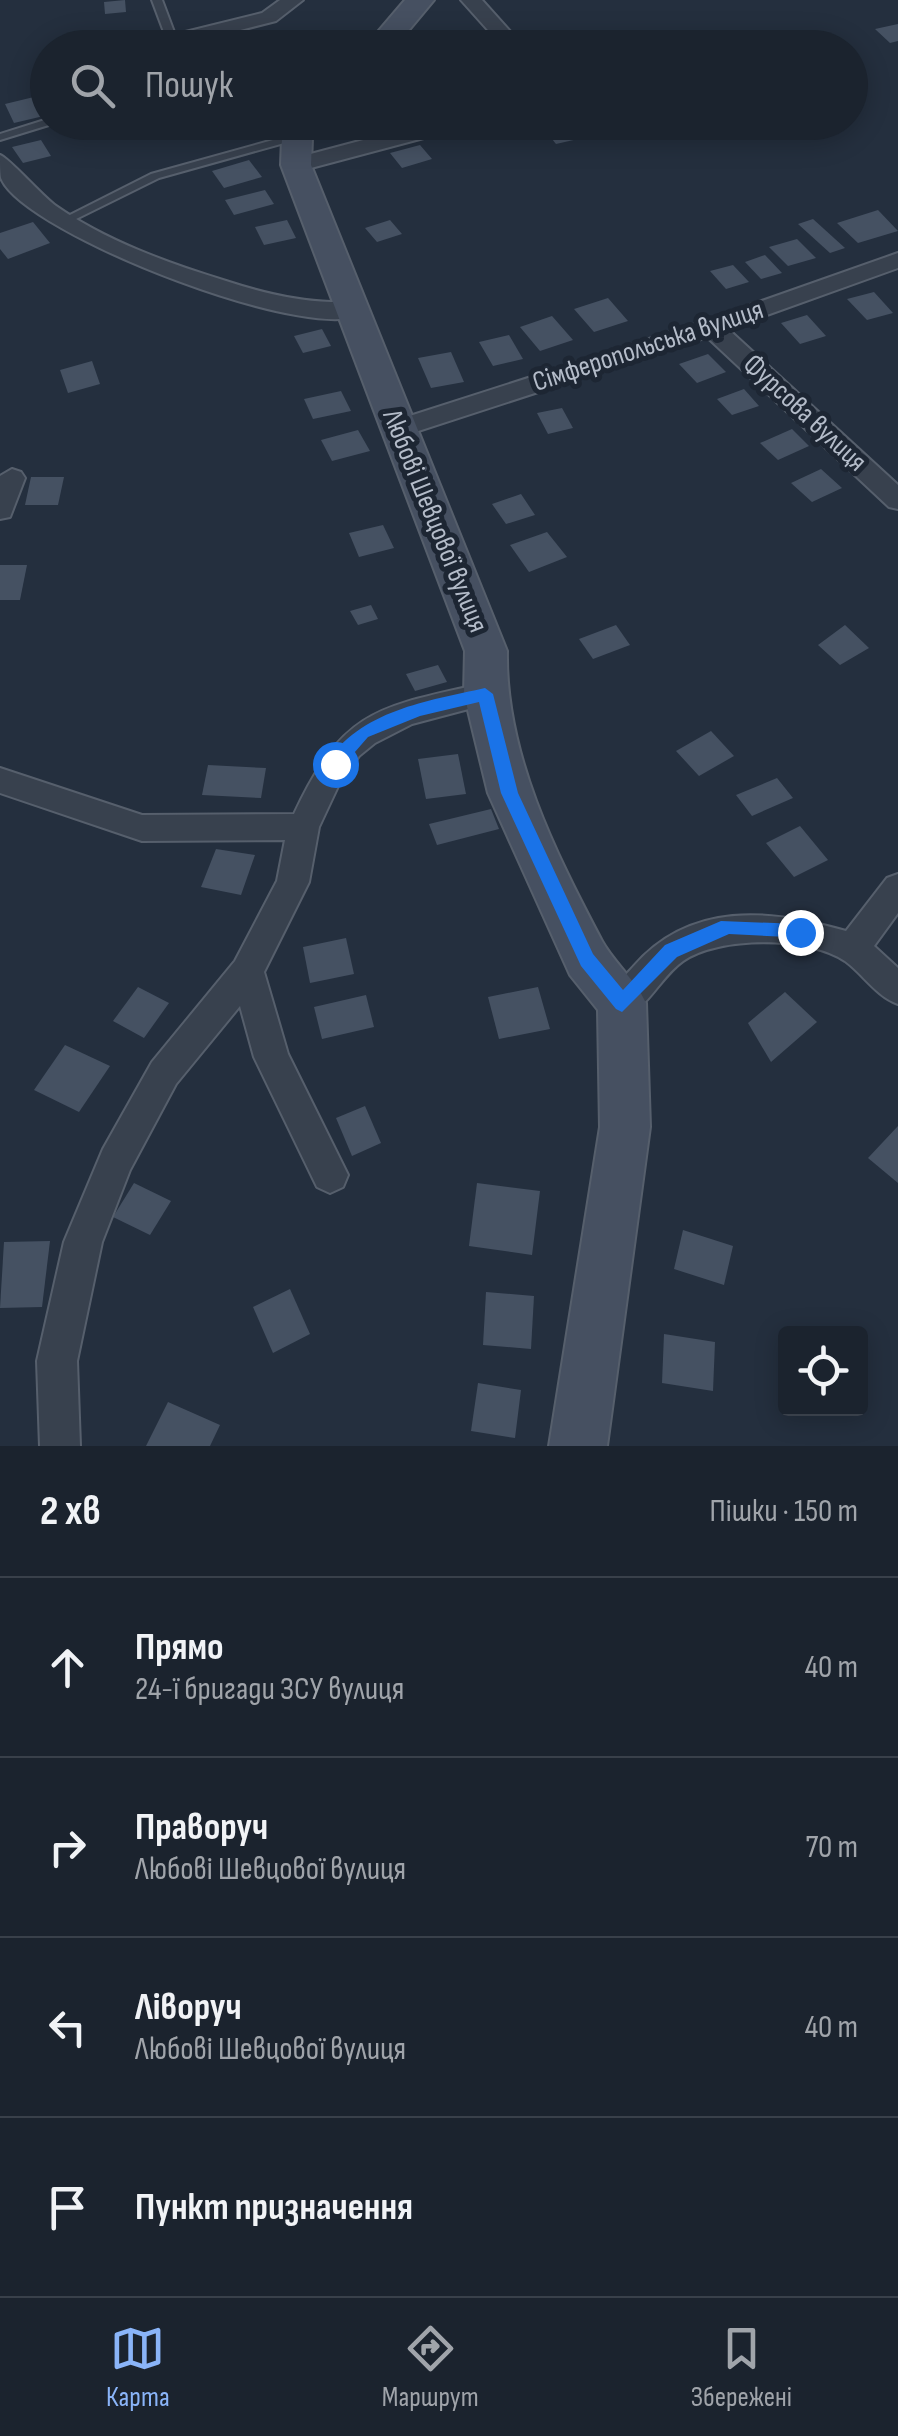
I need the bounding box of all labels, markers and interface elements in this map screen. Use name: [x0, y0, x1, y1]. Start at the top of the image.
search box: [30, 30, 868, 140]
icon: search: [65, 58, 120, 113]
text: Пошук: [145, 63, 233, 108]
street label: Сімферопольська вулиця: [529, 293, 767, 399]
street label: Фурсова вулиця: [737, 348, 873, 478]
street label: Любові Шевцової вулиця: [375, 404, 495, 637]
route start: [313, 742, 359, 788]
route end: [778, 910, 824, 956]
map controls: [778, 1326, 868, 1416]
button: locate: [778, 1326, 868, 1416]
text: 2 хв: [40, 1486, 101, 1537]
text: Пішки · 150 m: [710, 1492, 858, 1531]
text: Прямо: [135, 1625, 224, 1670]
icon: ahead: [40, 1640, 95, 1695]
text: 40 m: [805, 1648, 858, 1687]
text: 24-ї бригади ЗСУ вулиця: [135, 1670, 404, 1709]
text: Праворуч: [135, 1805, 268, 1850]
icon: right: [40, 1820, 95, 1875]
text: 70 m: [805, 1828, 858, 1867]
text: Любові Шевцової вулиця: [135, 1850, 406, 1889]
text: Ліворуч: [135, 1985, 242, 2030]
icon: left: [40, 2000, 95, 2055]
text: 40 m: [805, 2008, 858, 2047]
text: Любові Шевцової вулиця: [135, 2030, 406, 2069]
icon: arrive: [40, 2180, 95, 2235]
text: Пункт призначення: [135, 2185, 413, 2230]
tab: Карта: [106, 2321, 170, 2414]
tab: Маршрут: [382, 2321, 479, 2414]
tab: Збережені: [691, 2321, 792, 2414]

